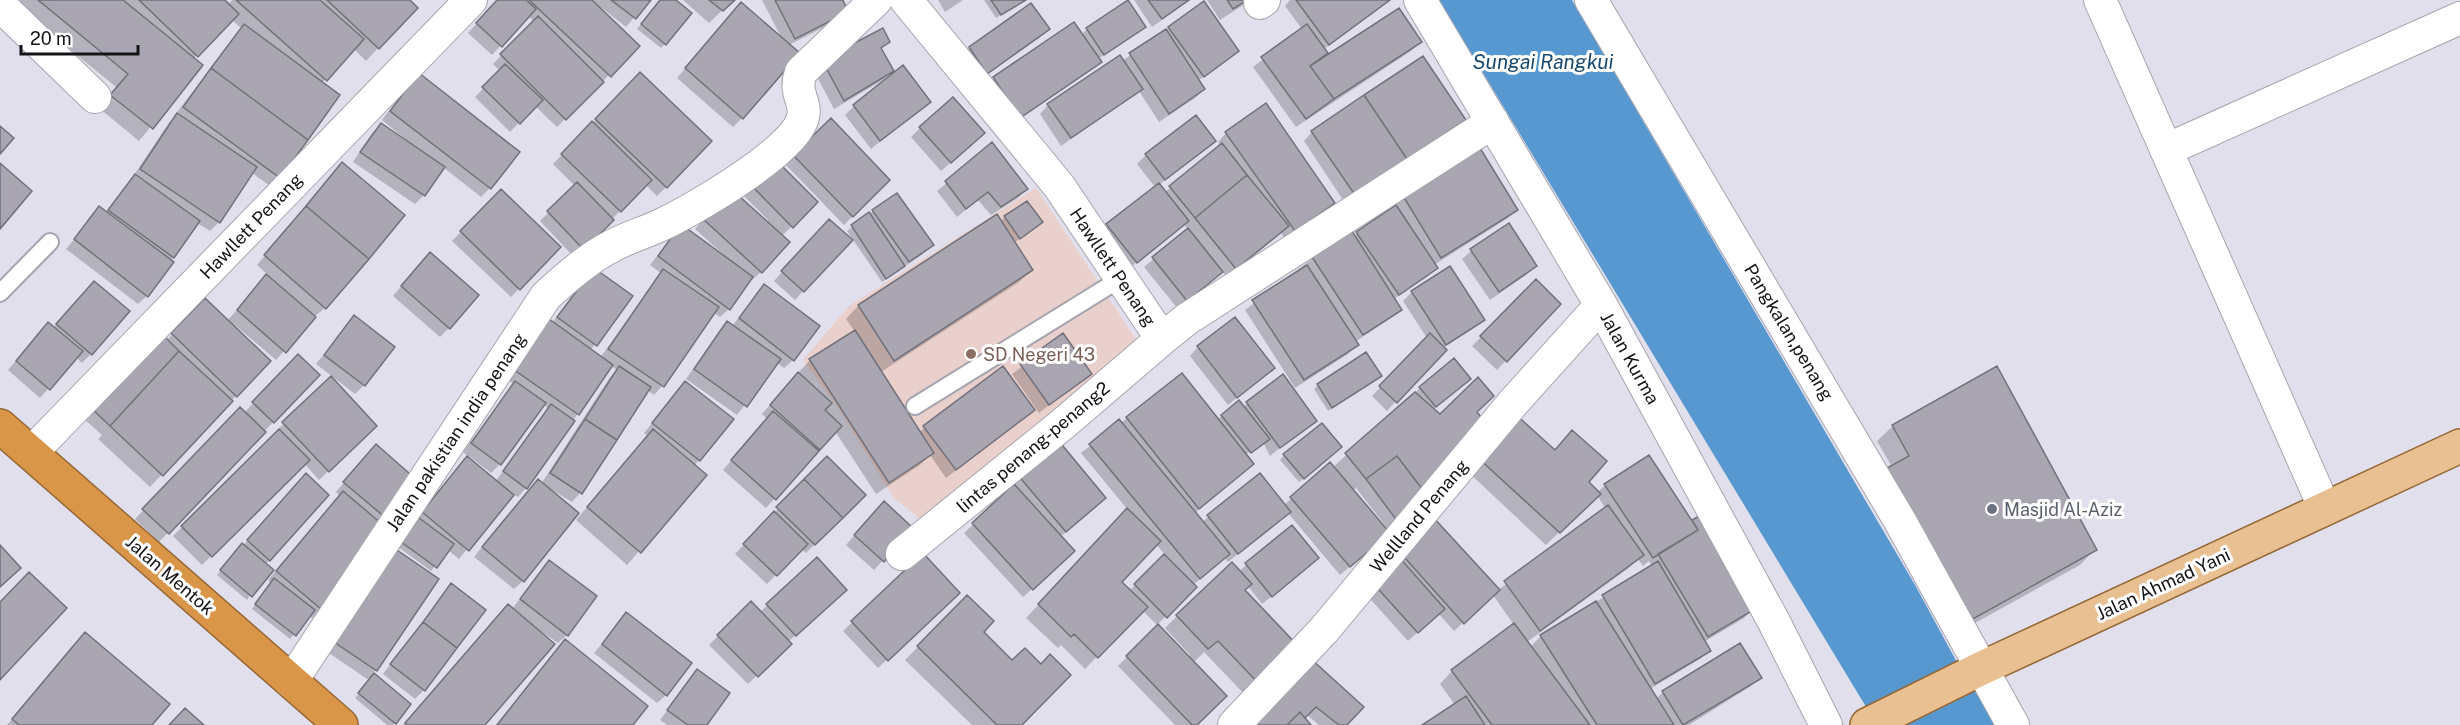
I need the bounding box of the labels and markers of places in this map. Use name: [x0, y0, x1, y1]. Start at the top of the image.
place label: SD Negeri 43: [983, 344, 1095, 365]
marker: SD Negeri 43: [964, 347, 978, 361]
place label: Masjid Al-Aziz: [2004, 499, 2122, 520]
marker: Masjid Al-Aziz: [1985, 502, 1999, 516]

